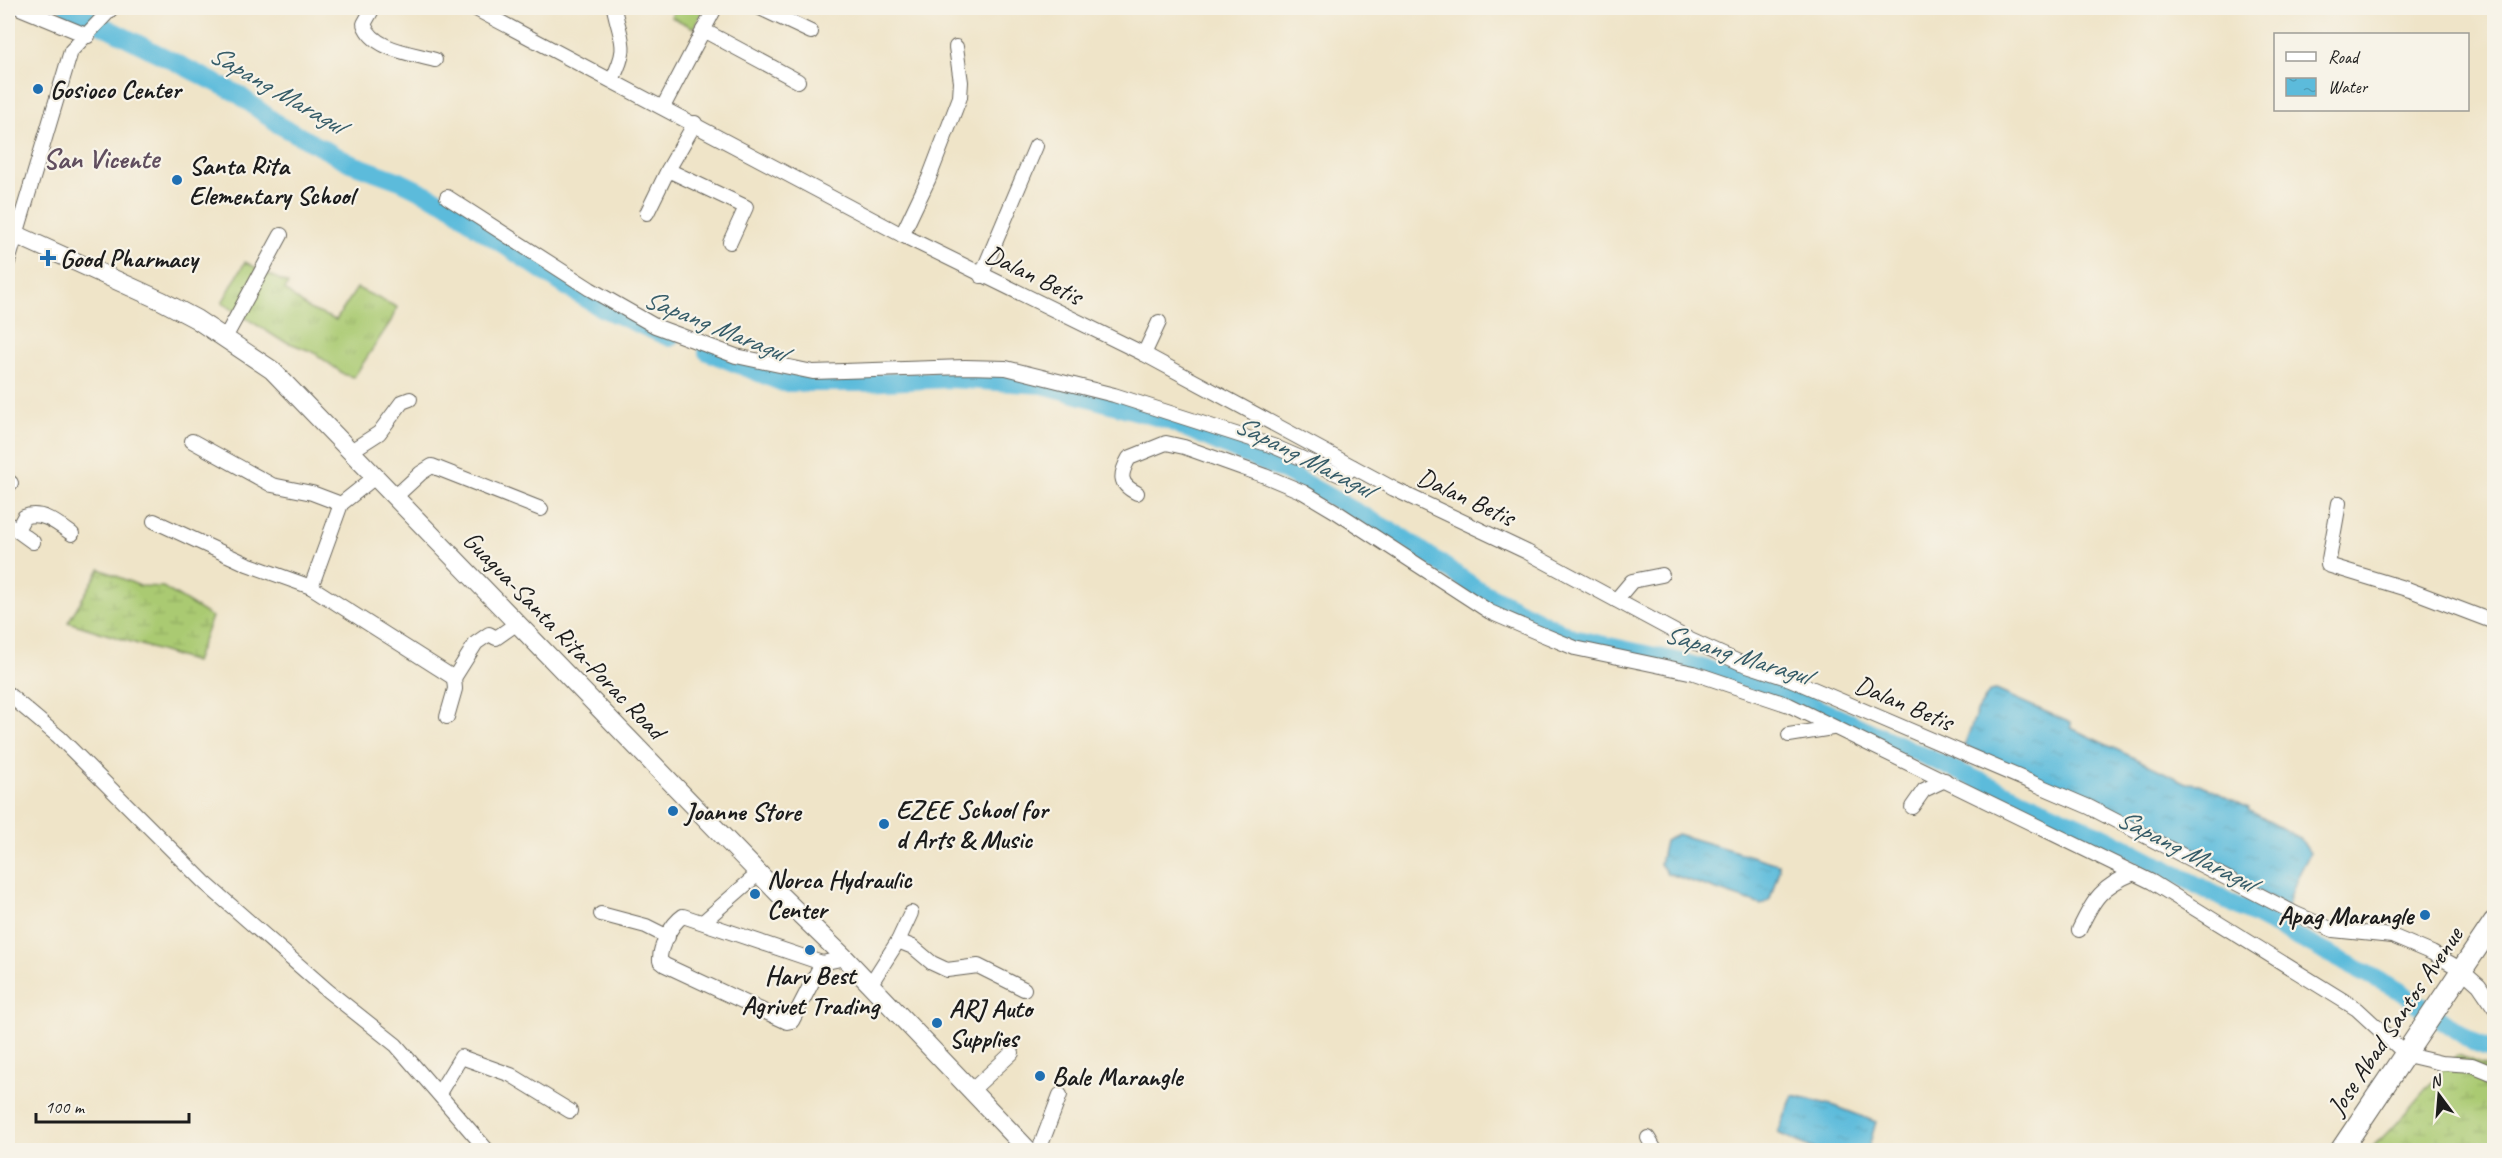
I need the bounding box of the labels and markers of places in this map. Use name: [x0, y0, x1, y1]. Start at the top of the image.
place label: Gosioco Center: [50, 73, 183, 106]
marker: Gosioco Center: [31, 82, 45, 96]
place label: Santa Rita Elementary School: [189, 149, 359, 212]
marker: Santa Rita Elementary School: [170, 173, 184, 187]
place label: Good Pharmacy: [60, 242, 201, 275]
marker: Good Pharmacy: [41, 251, 55, 265]
place label: EZEE School for d Arts & Music: [896, 793, 1050, 856]
place label: Joanne Store: [683, 795, 803, 828]
marker: Joanne Store: [666, 804, 680, 818]
marker: EZEE School for d Arts & Music: [877, 817, 891, 831]
place label: Norca Hydraulic Center: [767, 863, 913, 926]
marker: Norca Hydraulic Center: [748, 887, 762, 901]
place label: Apag Marangle: [2278, 899, 2415, 932]
marker: Apag Marangle: [2418, 908, 2432, 922]
marker: Harv Best Agrivet Trading: [803, 943, 817, 957]
place label: Harv Best Agrivet Trading: [741, 959, 881, 1022]
place label: ARJ Auto Supplies: [949, 992, 1035, 1055]
marker: ARJ Auto Supplies: [930, 1016, 944, 1030]
place label: Bale Marangle: [1052, 1060, 1185, 1093]
marker: Bale Marangle: [1033, 1069, 1047, 1083]

